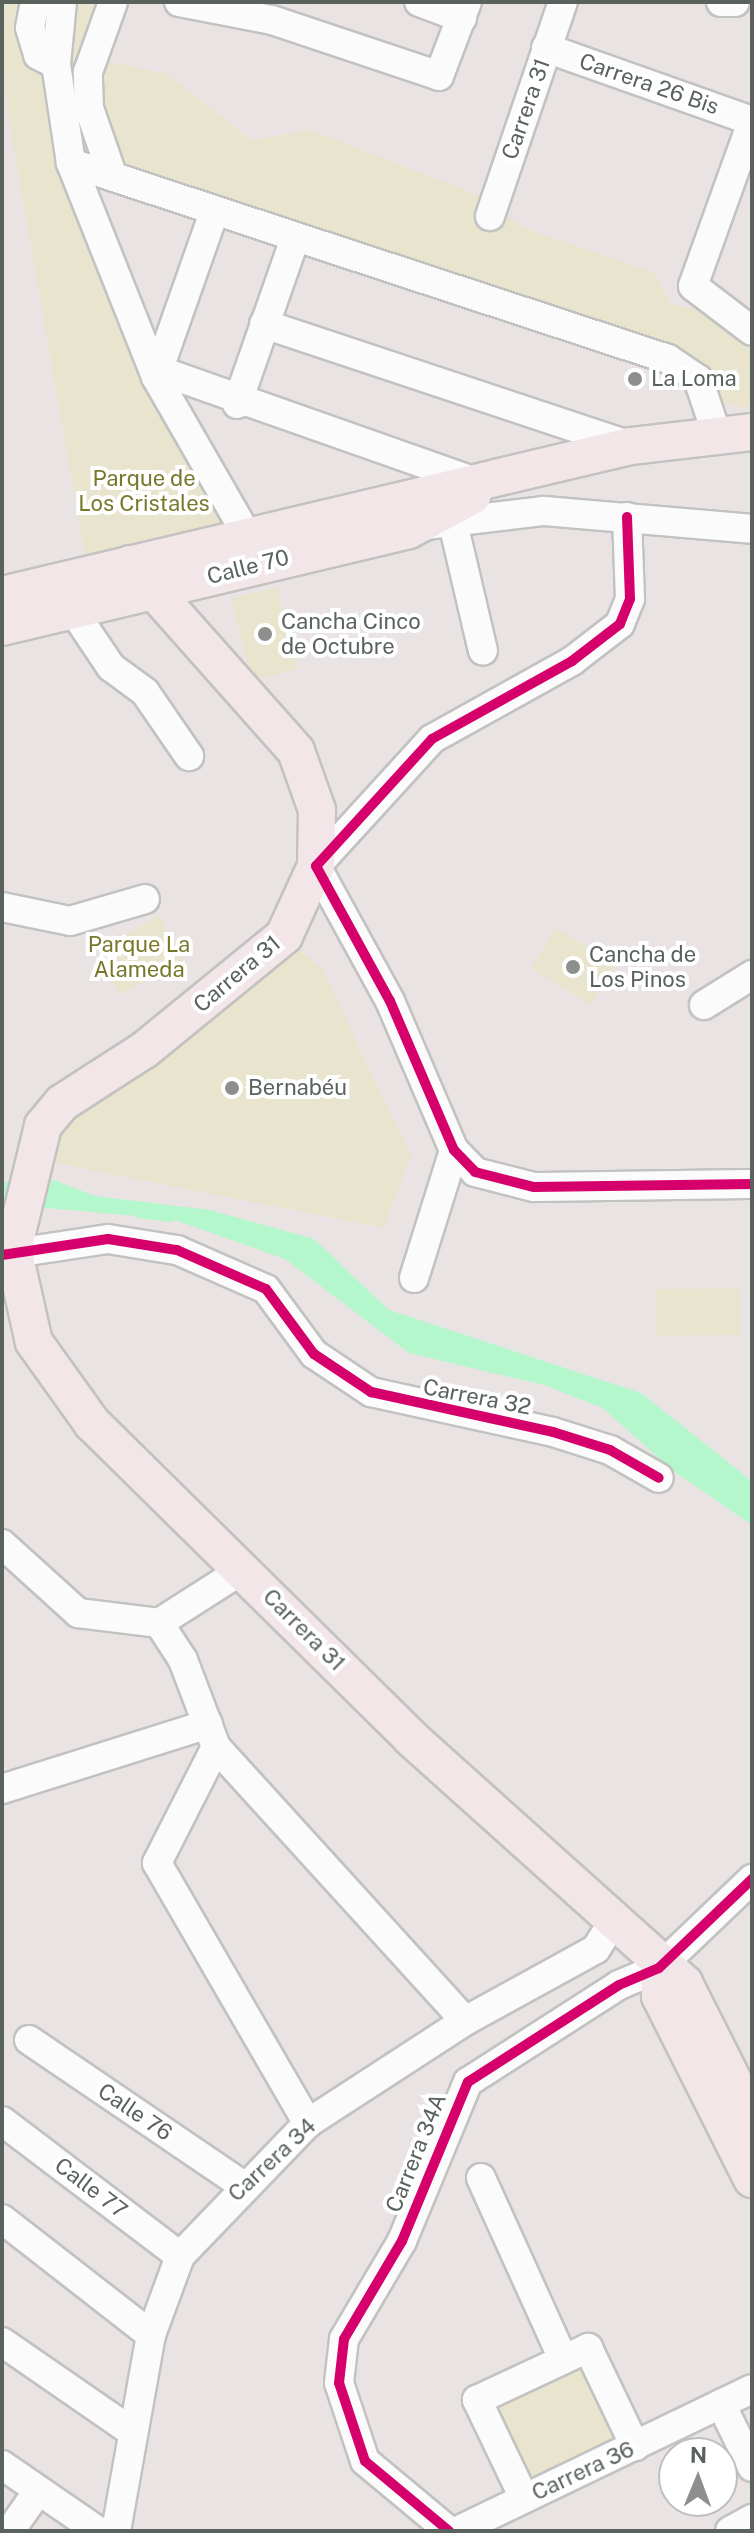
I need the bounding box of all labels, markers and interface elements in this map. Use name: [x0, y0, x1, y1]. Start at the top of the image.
street label: Carrera 26 Bis: [576, 48, 722, 120]
street label: Carrera 31: [496, 55, 556, 163]
place label: La Loma: [651, 366, 737, 392]
marker: La Loma: [626, 370, 644, 388]
park label: Parque de Los Cristales: [78, 465, 210, 516]
street label: Calle 70: [204, 544, 292, 590]
place label: Cancha Cinco de Octubre: [281, 608, 421, 660]
marker: Cancha Cinco de Octubre: [256, 625, 274, 643]
street label: Carrera 31: [188, 930, 286, 1018]
park label: Parque La Alameda: [88, 931, 190, 982]
place label: Cancha de Los Pinos: [589, 941, 696, 992]
marker: Cancha de Los Pinos: [564, 958, 582, 976]
place label: Bernabéu: [248, 1075, 347, 1101]
marker: Bernabéu: [223, 1079, 241, 1097]
street label: Carrera 32: [421, 1374, 533, 1420]
street label: Carrera 31: [257, 1583, 351, 1677]
street label: Calle 76: [93, 2078, 177, 2146]
street label: Carrera 34A: [380, 2090, 452, 2216]
street label: Carrera 34: [223, 2113, 321, 2207]
street label: Calle 77: [49, 2152, 133, 2224]
street label: Carrera 36: [528, 2436, 638, 2506]
north arrow: [658, 2437, 738, 2517]
text: N: [690, 2442, 707, 2468]

